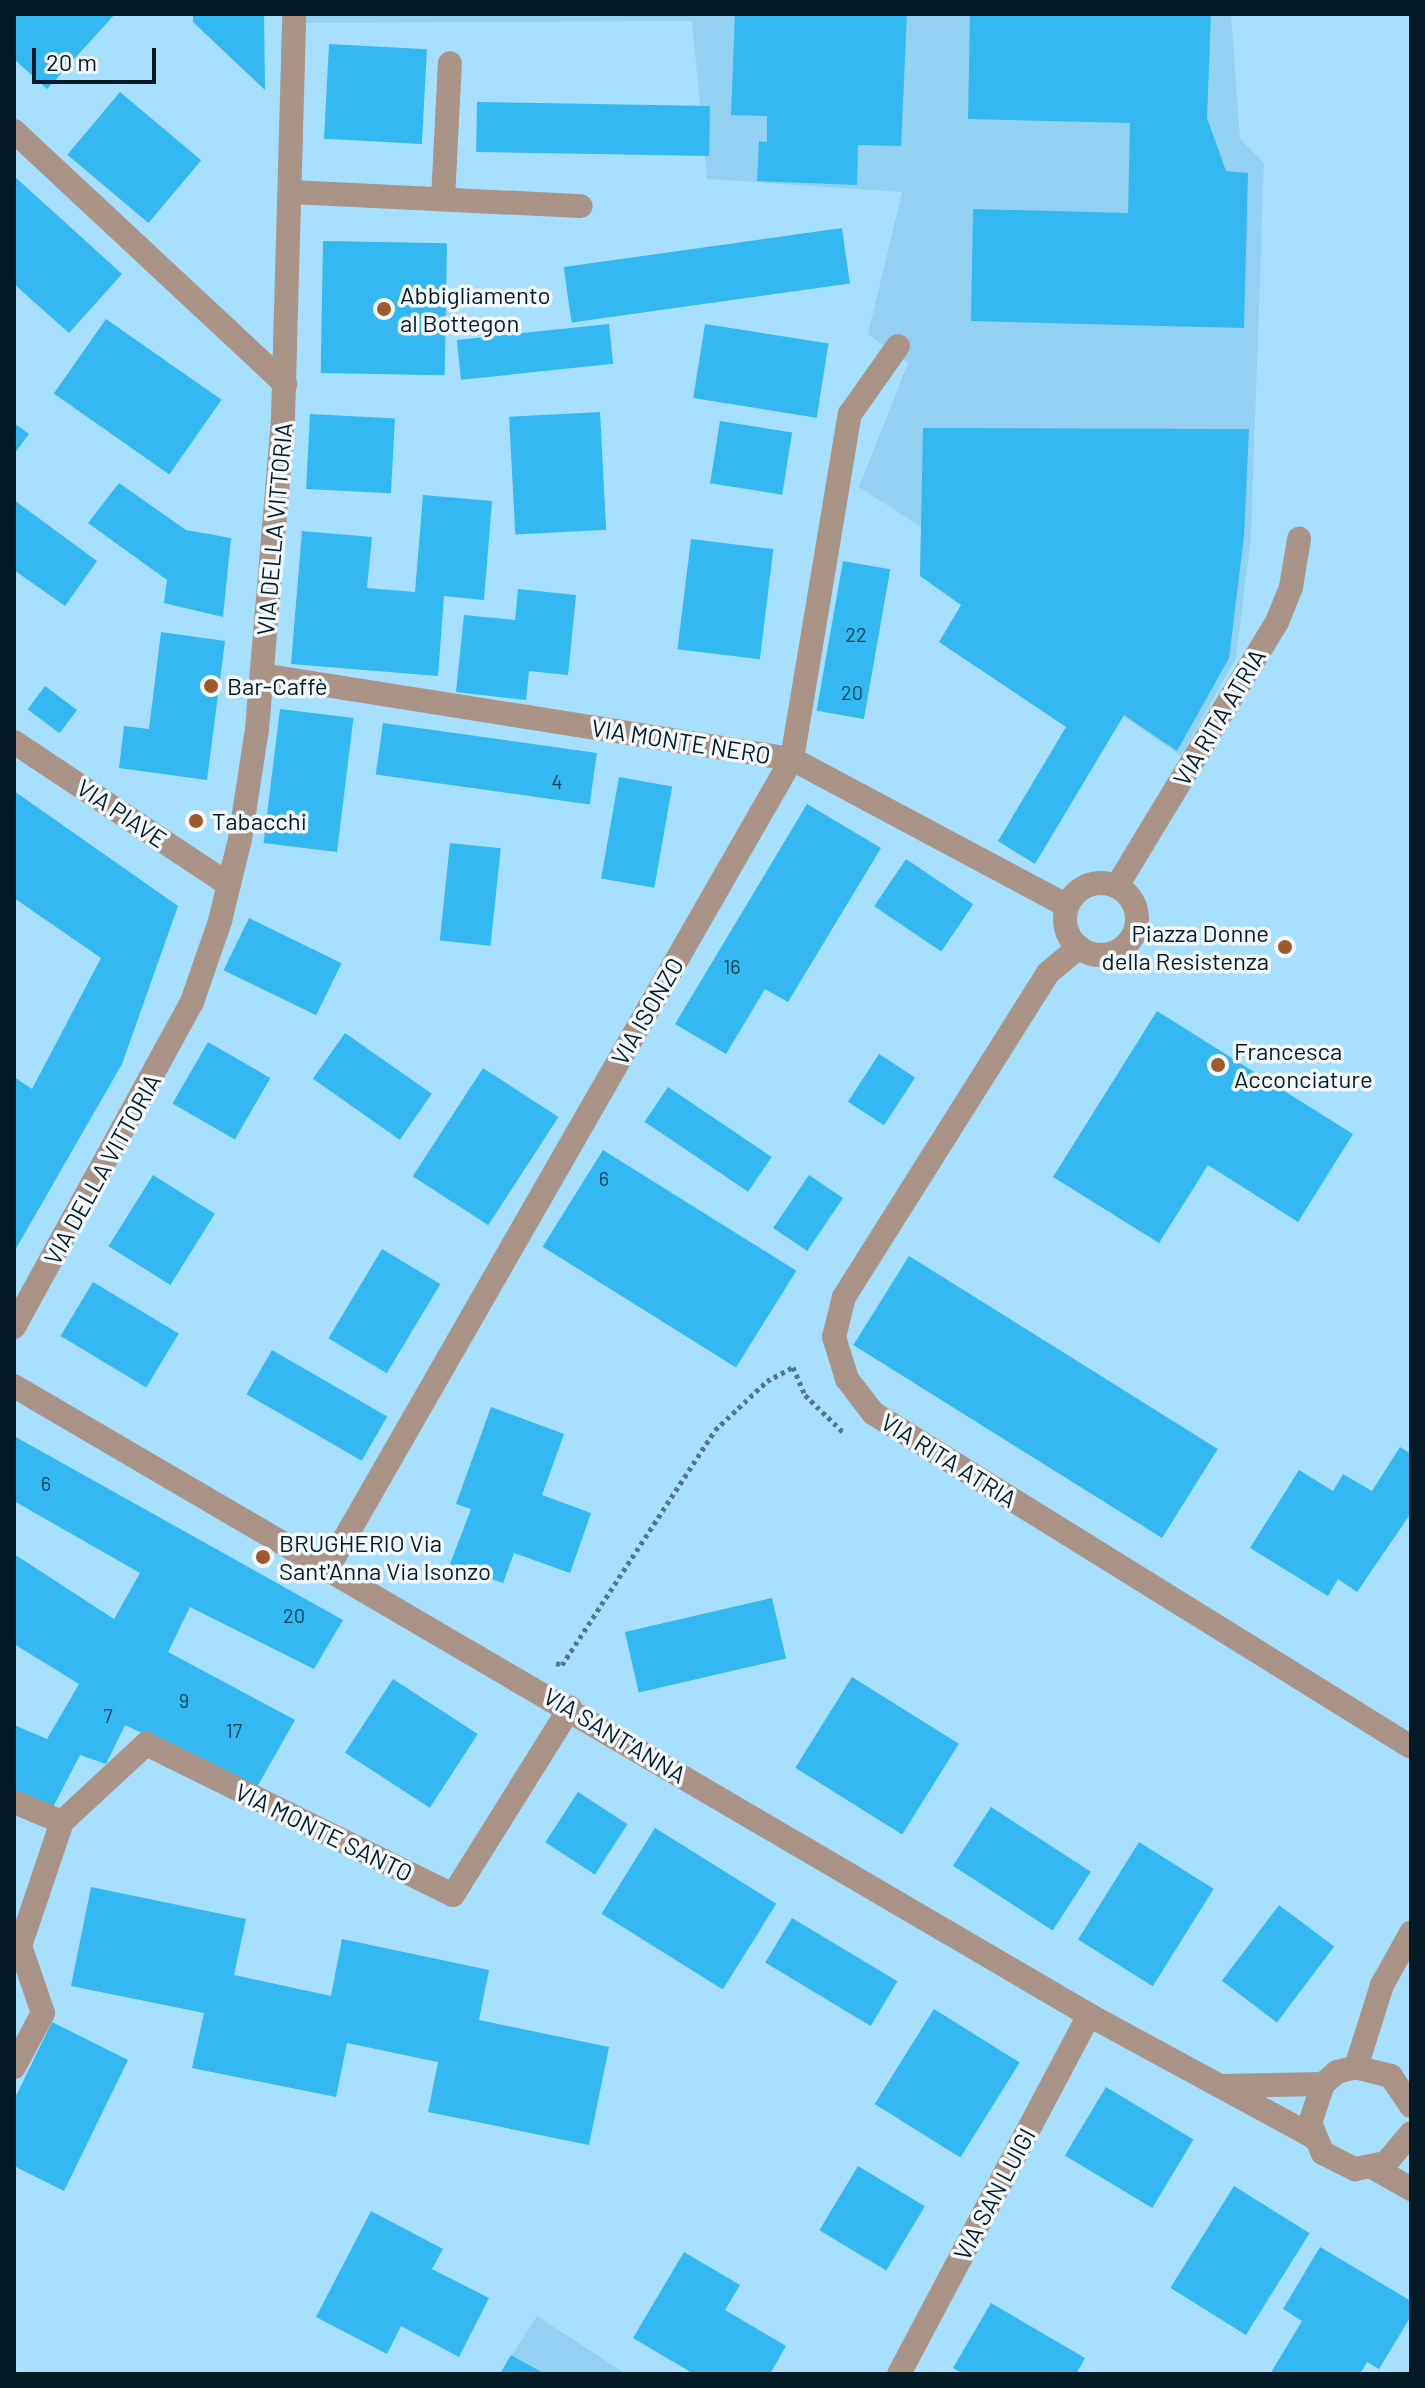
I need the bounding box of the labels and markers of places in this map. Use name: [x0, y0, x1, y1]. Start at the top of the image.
place label: Abbigliamento al Bottegon: [400, 281, 550, 337]
marker: Abbigliamento al Bottegon: [375, 300, 393, 318]
place label: Bar-Caffè: [227, 672, 328, 700]
marker: Bar-Caffè: [202, 677, 220, 695]
place label: Tabacchi: [212, 807, 307, 835]
marker: Tabacchi: [187, 812, 205, 830]
place label: Piazza Donne della Resistenza: [1102, 919, 1269, 975]
marker: Piazza Donne della Resistenza: [1276, 938, 1294, 956]
place label: Francesca Acconciature: [1234, 1037, 1373, 1093]
marker: Francesca Acconciature: [1209, 1056, 1227, 1074]
place label: BRUGHERIO Via Sant'Anna Via Isonzo: [279, 1529, 491, 1585]
marker: BRUGHERIO Via Sant'Anna Via Isonzo: [254, 1548, 272, 1566]

